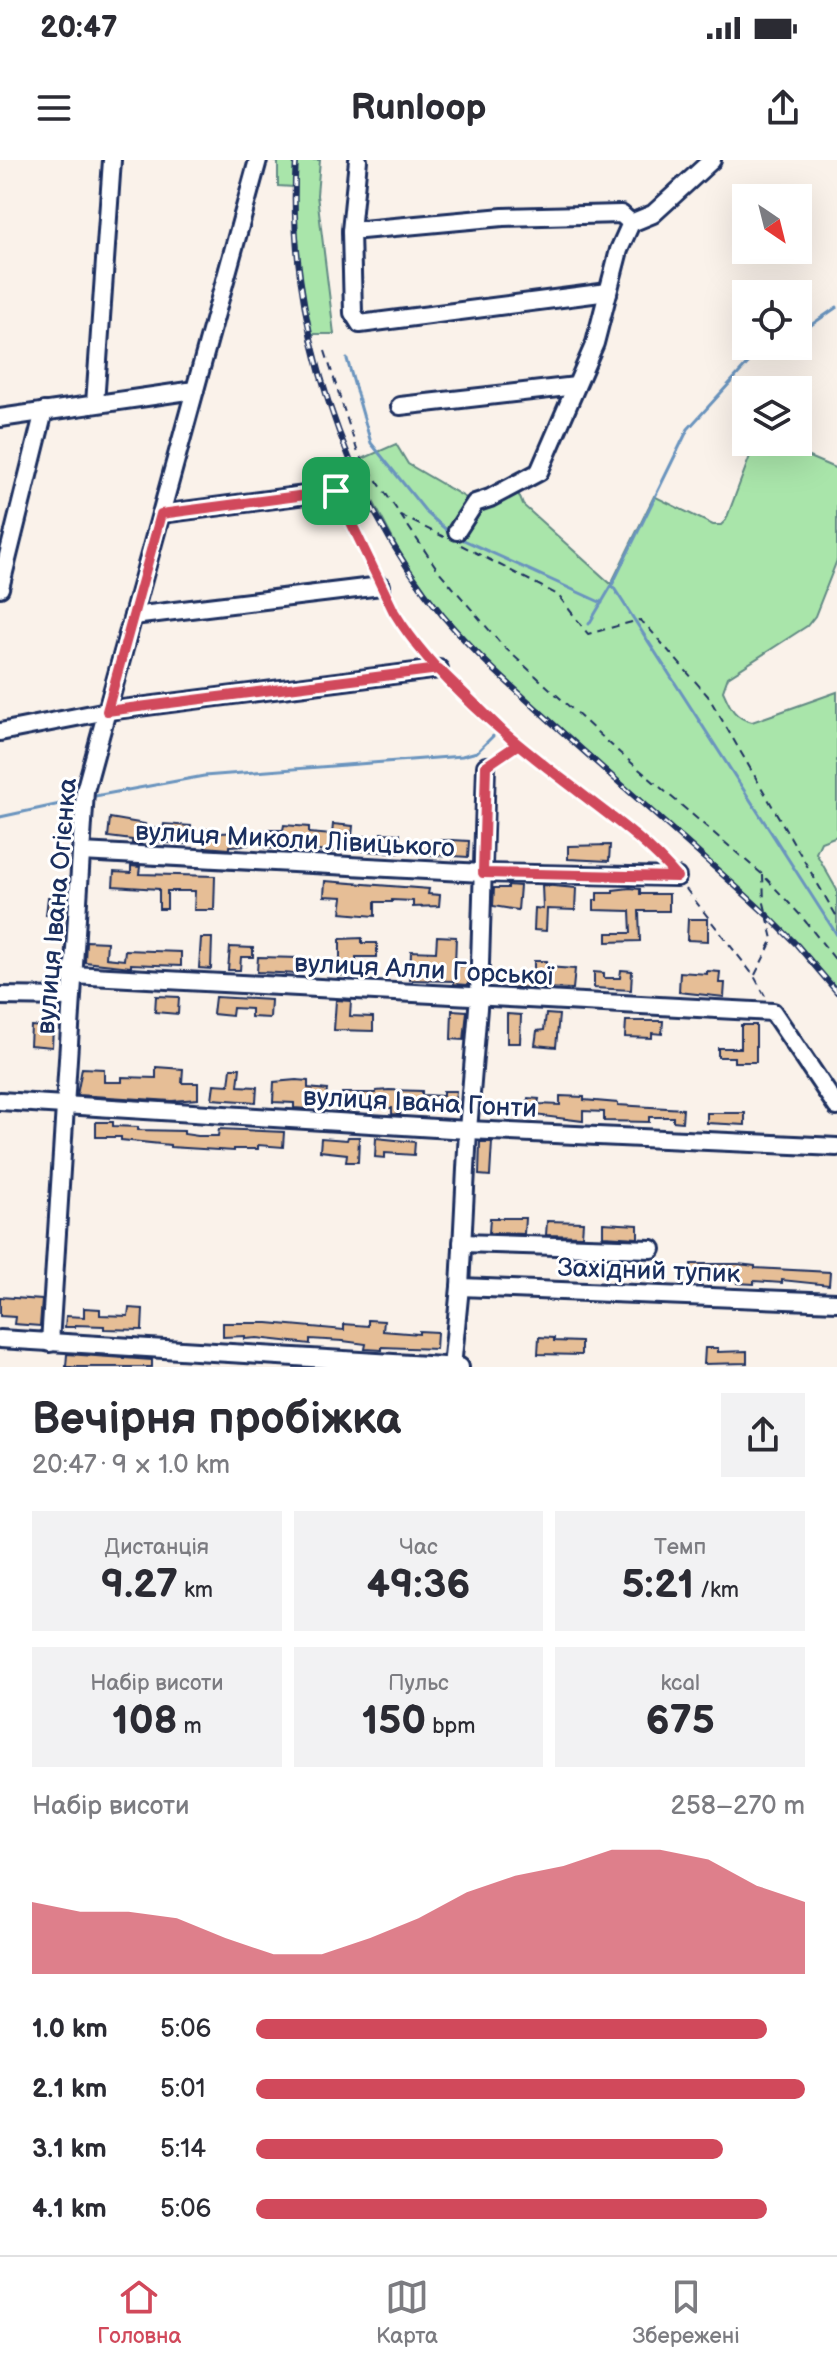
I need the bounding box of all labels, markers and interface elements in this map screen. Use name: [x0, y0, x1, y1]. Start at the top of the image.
text: 20:47: [40, 10, 118, 46]
icon: menu: [32, 86, 76, 130]
icon: share: [761, 86, 805, 130]
text: Runloop: [351, 87, 486, 130]
north arrow: [732, 184, 812, 264]
map controls: [732, 184, 812, 456]
button: locate: [732, 280, 812, 360]
button: layers: [732, 376, 812, 456]
pin: [302, 457, 370, 525]
icon: arrive: [314, 469, 358, 513]
street label: вулиця Івана Огієнка: [31, 777, 84, 1036]
street label: вулиця Миколи Лівицького: [134, 817, 456, 864]
street label: вулиця Алли Горської: [293, 948, 555, 993]
street label: вулиця Івана Гонти: [302, 1082, 538, 1125]
street label: Західний тупик: [557, 1253, 741, 1290]
text: Вечірня пробіжка: [32, 1393, 401, 1446]
button: share: [721, 1393, 805, 1477]
text: 20:47 · 9 × 1.0 km: [32, 1450, 230, 1481]
text: Дистанція: [105, 1534, 209, 1561]
text: Час: [399, 1534, 438, 1561]
text: Темп: [654, 1534, 706, 1561]
text: 9.27: [101, 1561, 178, 1609]
text: 49:36: [366, 1561, 471, 1609]
text: 5:21: [621, 1561, 694, 1609]
text: km: [178, 1577, 213, 1604]
text: /km: [694, 1577, 739, 1604]
text: Набір висоти: [90, 1670, 223, 1697]
text: Пульс: [388, 1670, 449, 1697]
text: kcal: [660, 1670, 700, 1697]
text: 108: [112, 1697, 178, 1745]
text: 150: [361, 1697, 426, 1745]
text: 675: [645, 1697, 715, 1745]
text: m: [178, 1713, 202, 1740]
text: bpm: [426, 1713, 476, 1740]
text: Набір висоти: [32, 1791, 190, 1822]
text: 258–270 m: [671, 1791, 805, 1822]
text: 1.0 km: [32, 2014, 108, 2045]
text: 5:06: [160, 2014, 211, 2045]
text: 2.1 km: [32, 2074, 107, 2105]
text: 5:01: [160, 2074, 206, 2105]
text: 3.1 km: [32, 2134, 107, 2165]
text: 5:14: [160, 2134, 206, 2165]
text: 4.1 km: [32, 2194, 107, 2225]
text: 5:06: [160, 2194, 211, 2225]
tab: Головна: [97, 2275, 182, 2350]
tab: Карта: [376, 2275, 438, 2350]
tab: Збережені: [632, 2275, 740, 2350]

